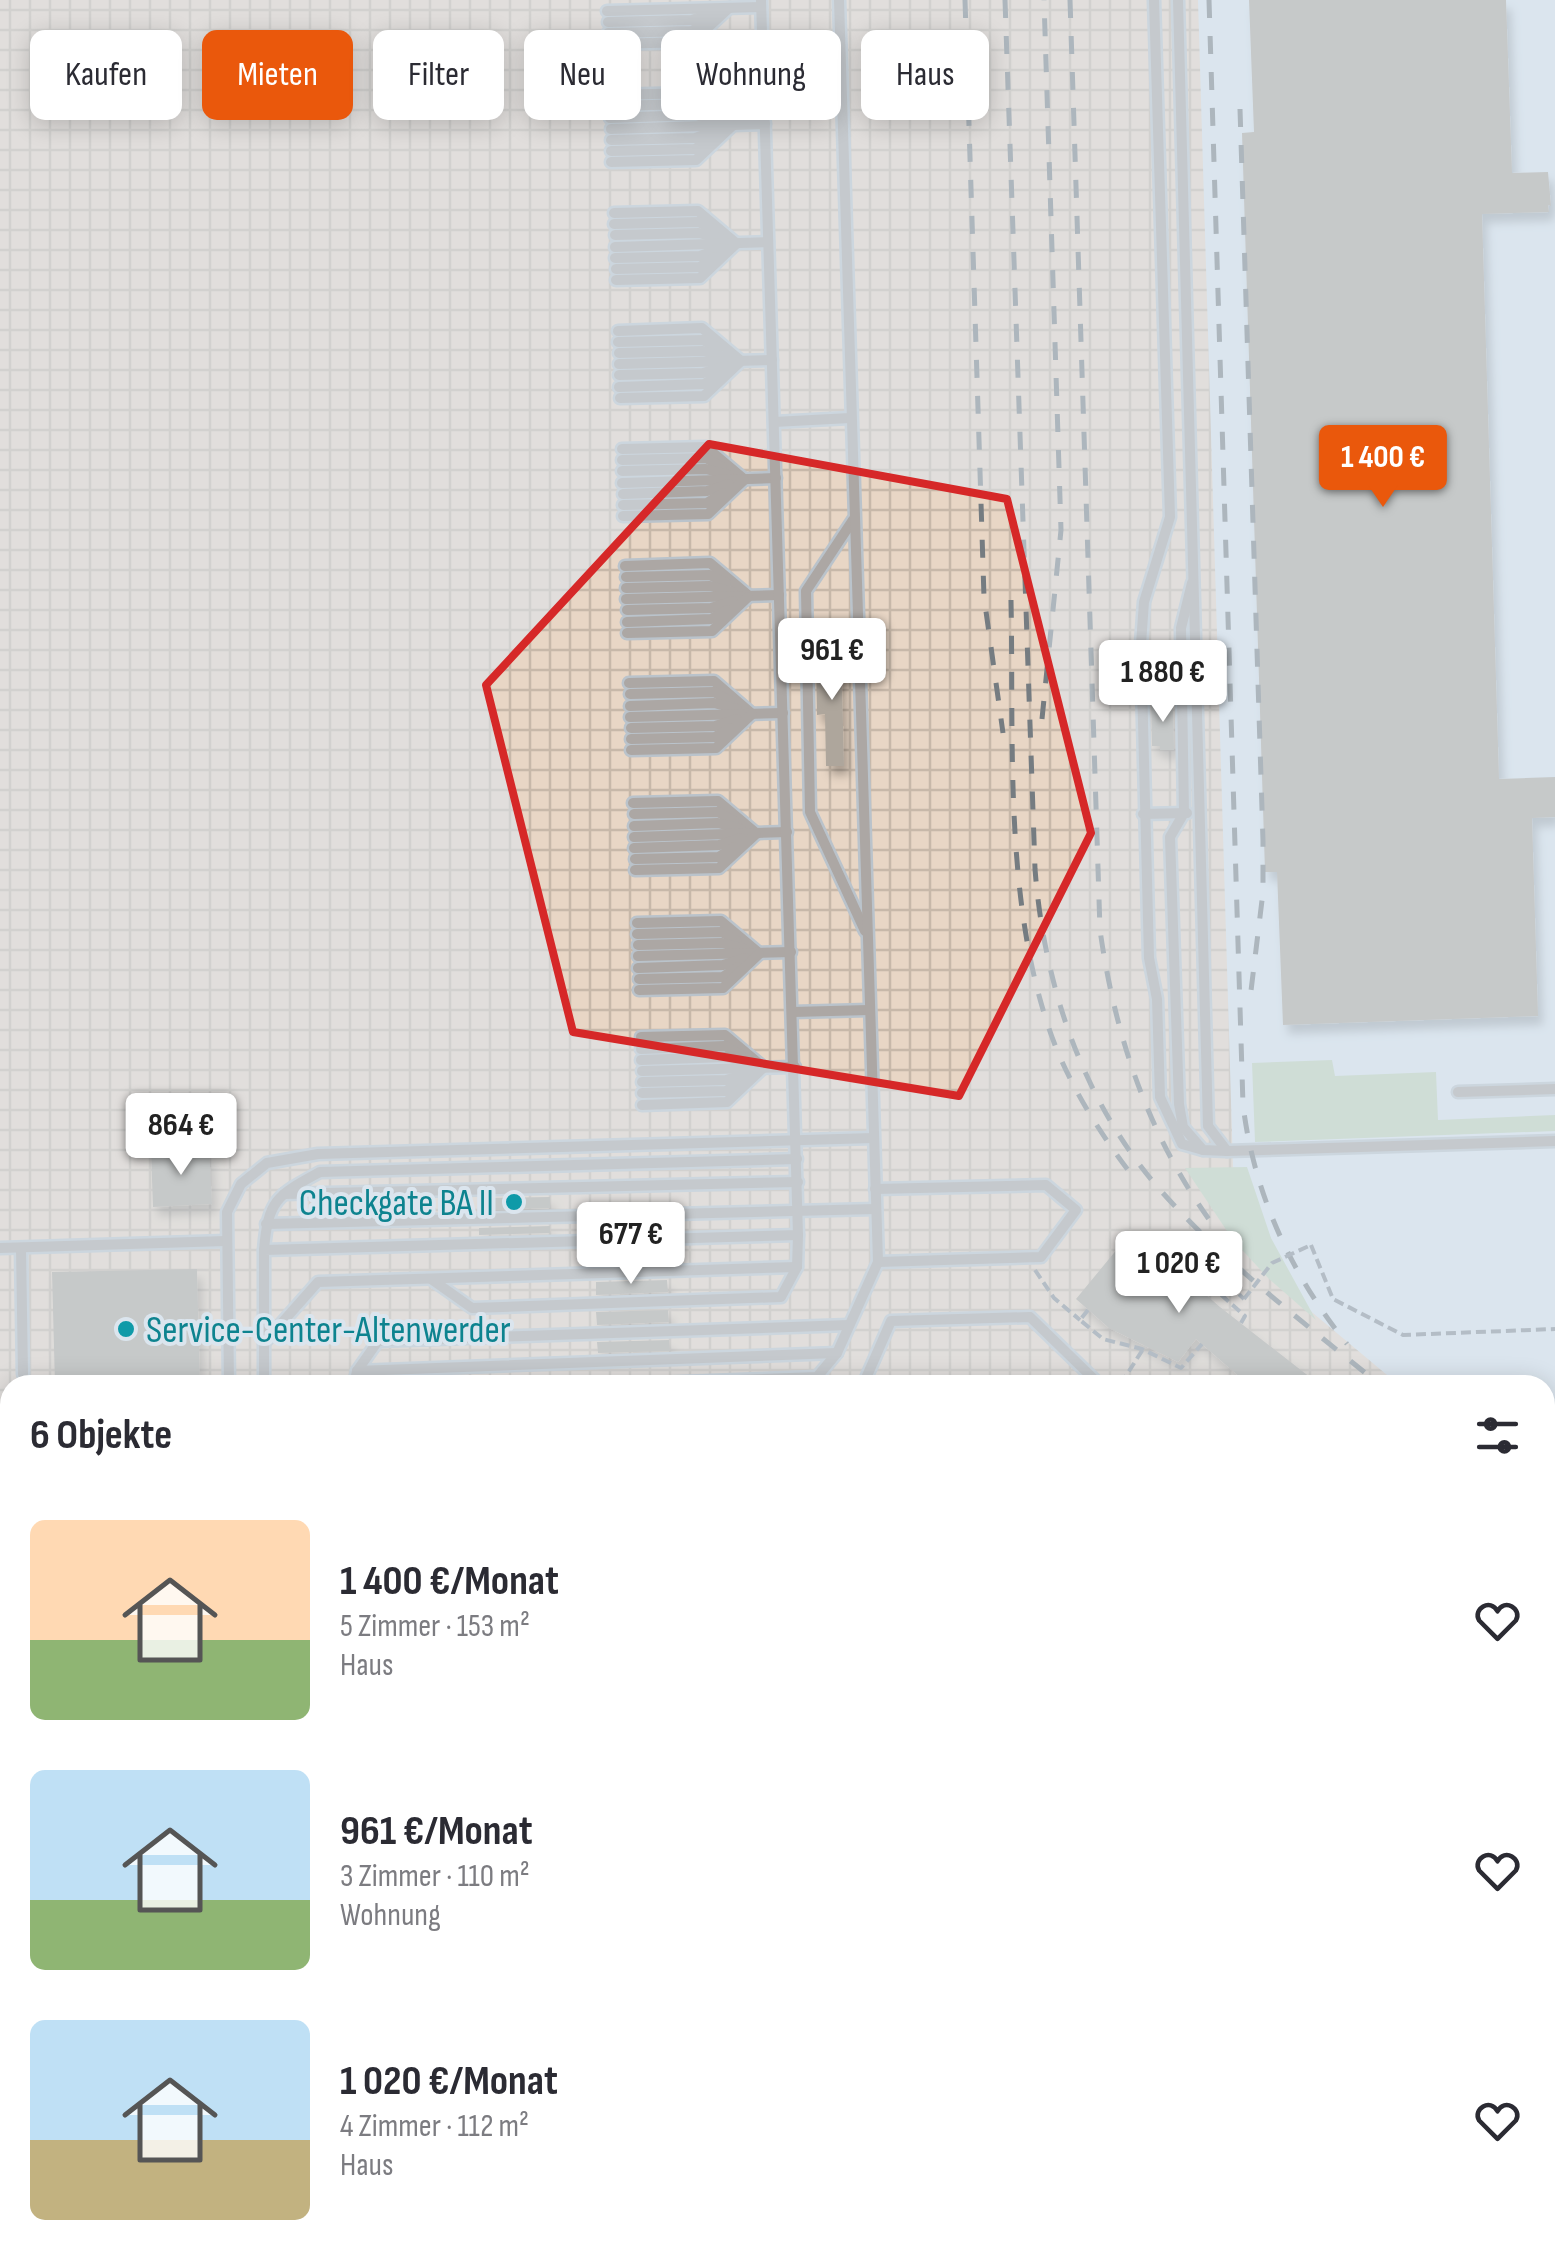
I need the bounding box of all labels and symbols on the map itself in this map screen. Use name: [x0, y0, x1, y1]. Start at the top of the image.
pin: 1 400 €: [1291, 425, 1475, 510]
pin: 961 €: [762, 618, 902, 703]
pin: 1 880 €: [1071, 640, 1255, 725]
pin: 864 €: [111, 1093, 251, 1178]
place label: Checkgate BA II: [299, 1181, 494, 1226]
marker: Checkgate BA II: [503, 1191, 525, 1213]
pin: 677 €: [561, 1202, 701, 1287]
pin: 1 020 €: [1087, 1231, 1271, 1316]
place label: Service-Center-Altenwerder: [146, 1308, 511, 1353]
marker: Service-Center-Altenwerder: [115, 1318, 137, 1340]

